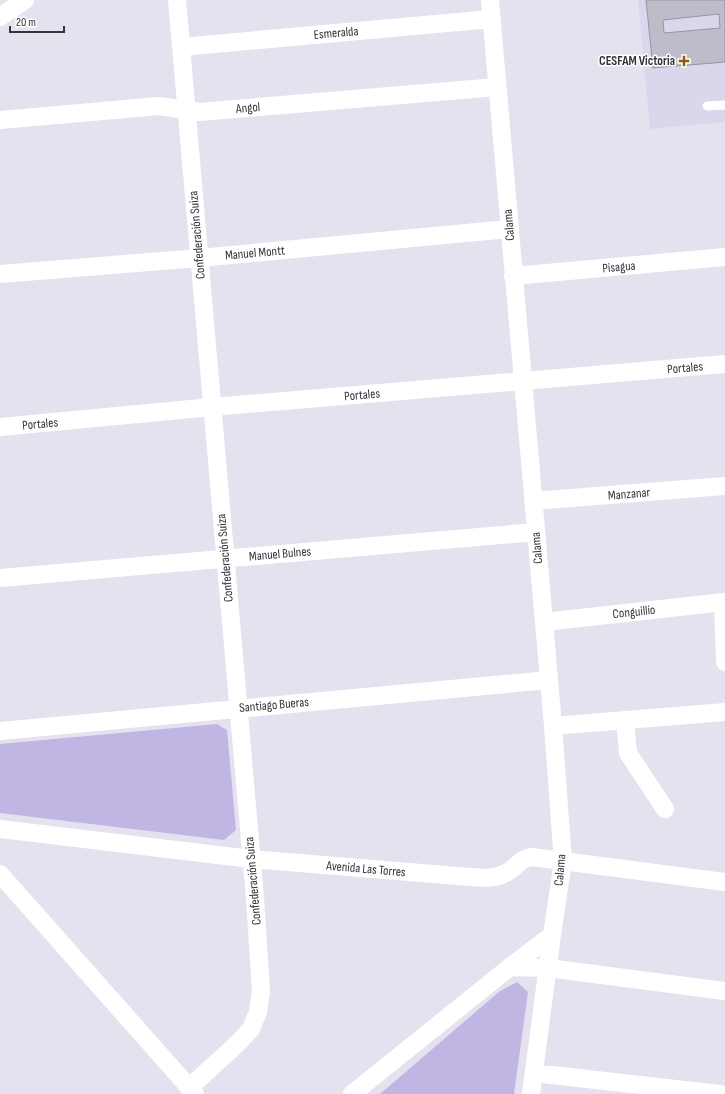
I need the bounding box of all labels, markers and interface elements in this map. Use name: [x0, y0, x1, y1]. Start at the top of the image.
scale bar: [10, 8, 64, 34]
text: 20 m: [16, 15, 36, 30]
street label: Esmeralda: [313, 23, 359, 43]
place label: CESFAM Victoria: [599, 53, 675, 69]
marker: CESFAM Victoria: [678, 55, 690, 67]
street label: Angol: [234, 99, 261, 117]
street label: Confederación Suiza: [185, 190, 209, 280]
street label: Calama: [500, 208, 518, 242]
street label: Manuel Montt: [224, 242, 286, 264]
street label: Pisagua: [602, 258, 636, 276]
street label: Portales: [666, 358, 704, 378]
street label: Portales: [343, 385, 381, 405]
street label: Portales: [21, 414, 59, 434]
street label: Manzanar: [607, 484, 651, 504]
street label: Confederación Suiza: [213, 513, 237, 603]
street label: Calama: [528, 531, 546, 565]
street label: Manuel Bulnes: [248, 543, 312, 565]
street label: Conguillío: [612, 602, 656, 622]
street label: Santiago Bueras: [239, 694, 310, 716]
street label: Confederación Suiza: [241, 836, 265, 926]
street label: Calama: [551, 853, 569, 887]
street label: Avenida Las Torres: [325, 857, 407, 880]

